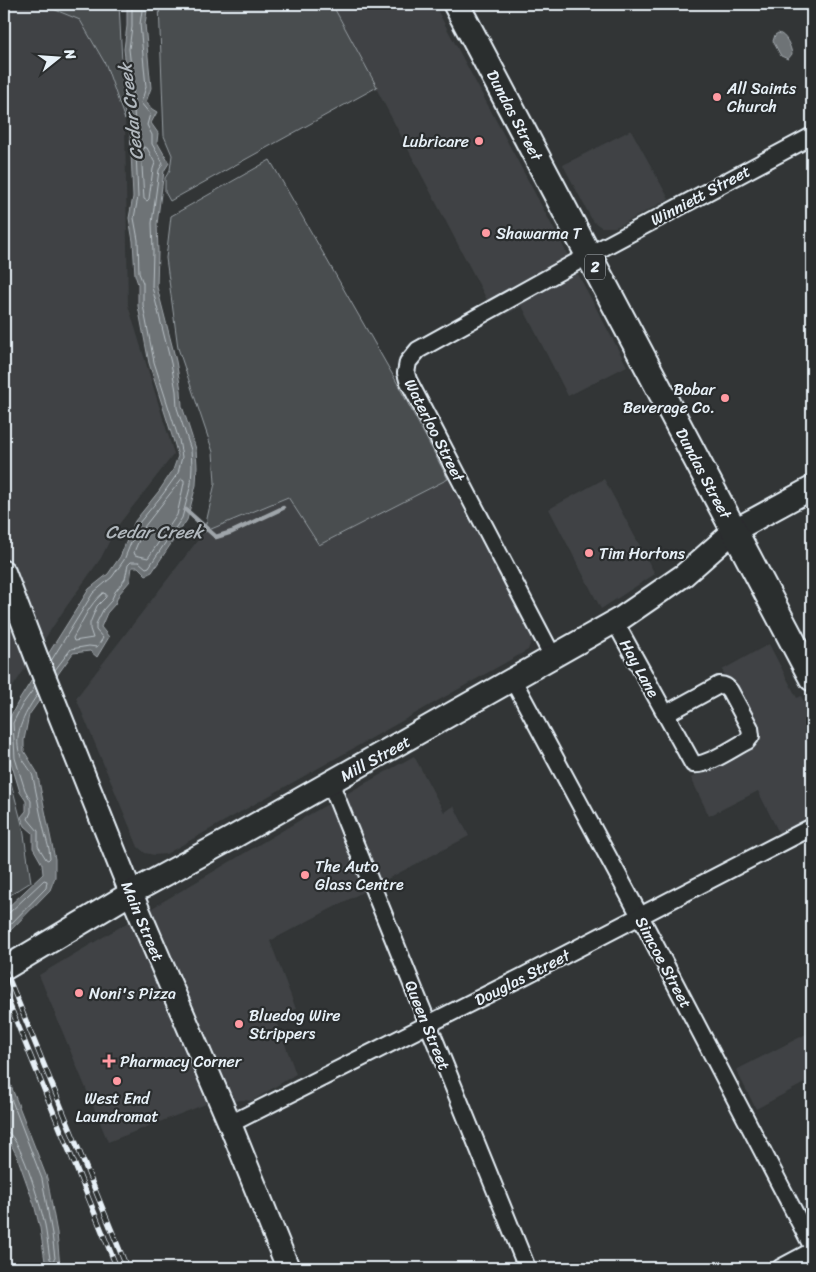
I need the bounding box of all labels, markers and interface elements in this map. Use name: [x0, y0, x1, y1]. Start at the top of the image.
north arrow: [32, 32, 82, 82]
text: N: [56, 45, 83, 63]
water label: Cedar Creek: [109, 59, 153, 162]
street label: Dundas Street: [478, 64, 551, 167]
place label: All Saints Church: [726, 74, 797, 121]
marker: All Saints Church: [711, 91, 723, 103]
place label: Lubricare: [402, 127, 469, 156]
marker: Lubricare: [473, 135, 485, 147]
street label: Winniett Street: [645, 157, 756, 234]
place label: Shawarma T: [496, 219, 583, 248]
marker: Shawarma T: [480, 227, 492, 239]
road number: 2: [585, 254, 605, 280]
street label: Waterloo Street: [396, 373, 473, 488]
place label: Bobar Beverage Co.: [623, 375, 716, 422]
marker: Bobar Beverage Co.: [719, 392, 731, 404]
street label: Dundas Street: [667, 422, 740, 525]
water label: Cedar Creek: [105, 516, 205, 548]
place label: Tim Hortons: [599, 539, 686, 568]
marker: Tim Hortons: [583, 547, 595, 559]
street label: Hay Lane: [611, 633, 668, 703]
street label: Mill Street: [334, 727, 416, 790]
place label: The Auto Glass Centre: [315, 852, 404, 899]
marker: The Auto Glass Centre: [299, 869, 311, 881]
street label: Main Street: [113, 876, 172, 966]
street label: Simcoe Street: [627, 911, 700, 1014]
street label: Douglas Street: [469, 941, 576, 1014]
street label: Queen Street: [396, 976, 459, 1075]
place label: Noni's Pizza: [89, 979, 176, 1008]
marker: Noni's Pizza: [73, 987, 85, 999]
place label: Bluedog Wire Strippers: [249, 1001, 341, 1048]
marker: Bluedog Wire Strippers: [233, 1018, 245, 1030]
place label: Pharmacy Corner: [120, 1047, 243, 1076]
marker: Pharmacy Corner: [102, 1054, 116, 1068]
marker: West End Laundromat: [111, 1075, 123, 1087]
place label: West End Laundromat: [76, 1084, 158, 1131]

